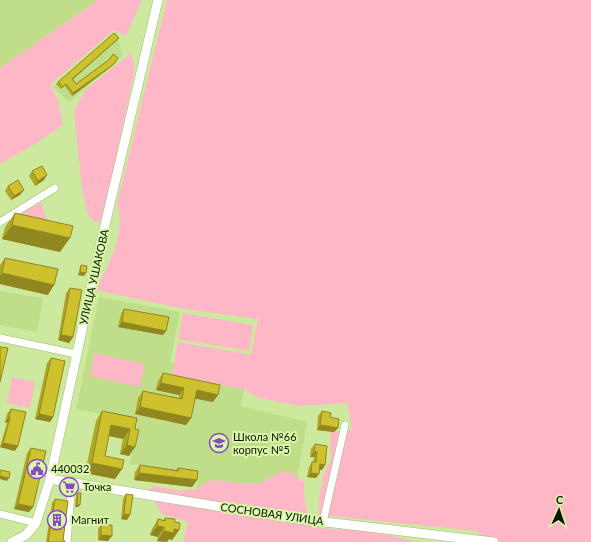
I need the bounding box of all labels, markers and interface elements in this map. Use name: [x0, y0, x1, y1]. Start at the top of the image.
street label: УЛИЦА УШАКОВА: [76, 227, 111, 326]
place label: Школа №66 корпус №5: [233, 430, 297, 456]
school or university icon: Школа №66 корпус №5: [208, 432, 230, 454]
public building icon: 440032: [26, 458, 48, 480]
place label: 440032: [51, 462, 89, 475]
supermarket icon: Точка: [58, 476, 80, 498]
place label: Точка: [83, 480, 111, 493]
north arrow: [539, 490, 579, 530]
text: С: [556, 493, 564, 506]
street label: СОСНОВАЯ УЛИЦА: [220, 500, 325, 527]
building icon: Магнит: [46, 509, 68, 531]
place label: Магнит: [71, 513, 110, 526]

